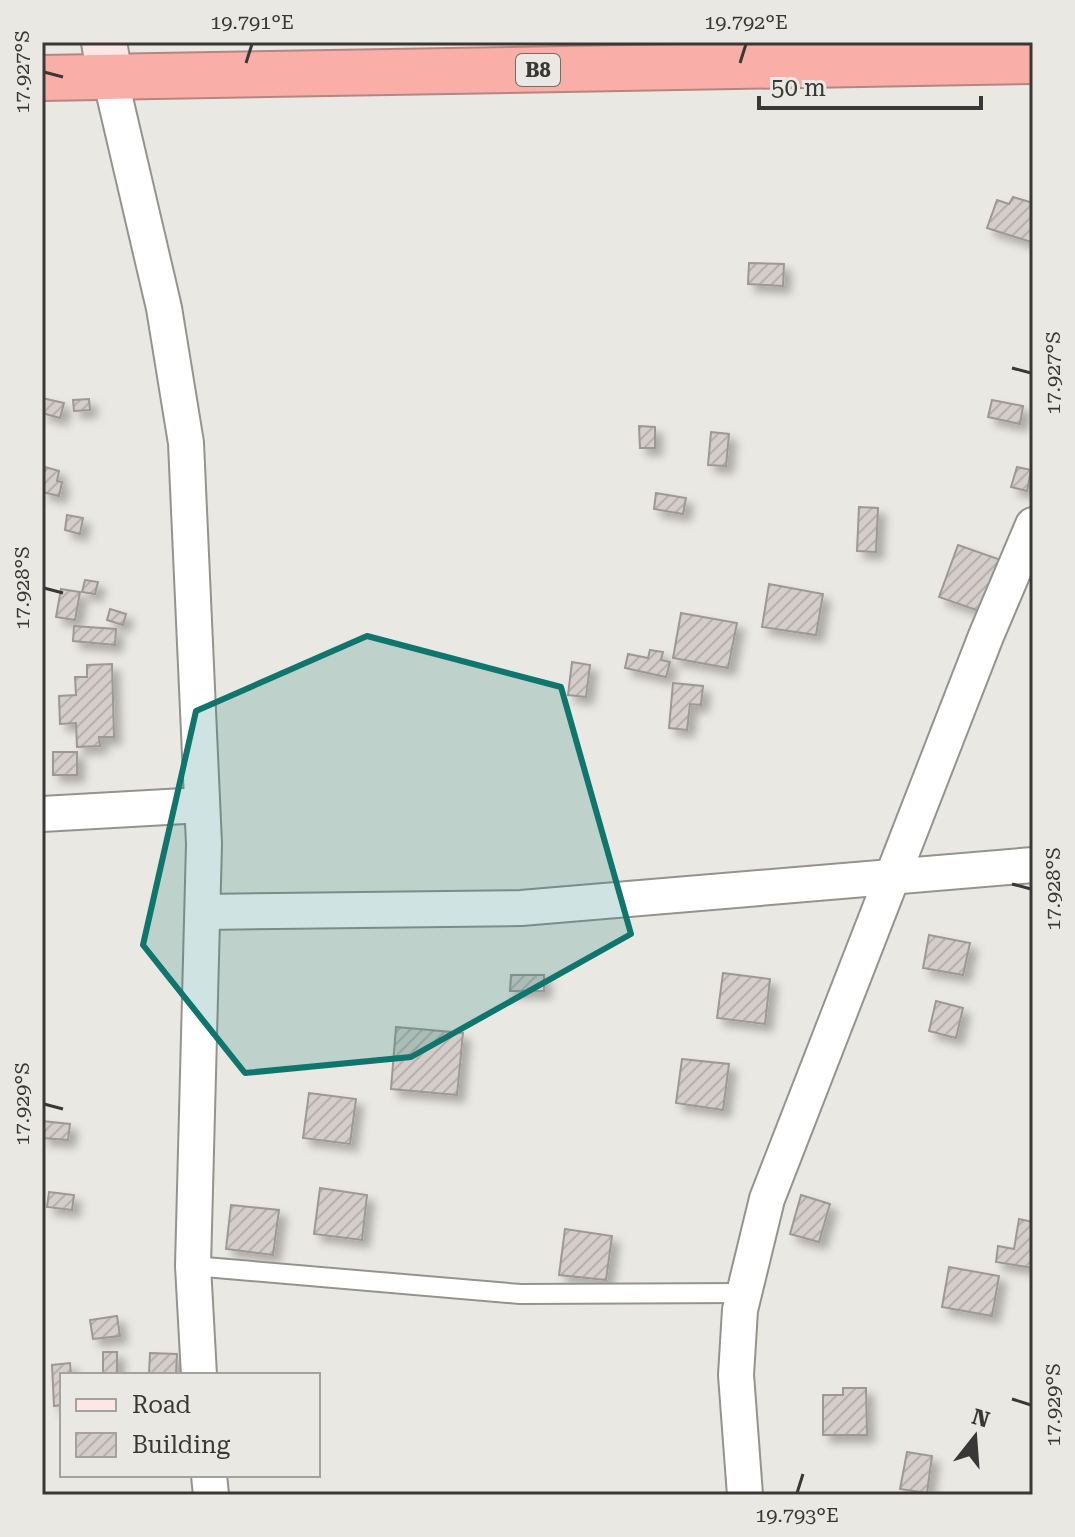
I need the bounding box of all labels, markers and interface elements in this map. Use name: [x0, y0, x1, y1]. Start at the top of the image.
text: 19.791°E: [210, 10, 294, 34]
text: 19.792°E: [704, 10, 788, 34]
text: 17.927°S: [10, 30, 34, 114]
road number: B8: [516, 54, 560, 86]
scale bar: [759, 60, 981, 110]
text: 50 m: [771, 74, 826, 102]
text: 17.927°S: [1041, 331, 1065, 415]
text: 17.928°S: [10, 546, 34, 630]
text: 17.928°S: [1041, 847, 1065, 931]
text: 17.929°S: [10, 1062, 34, 1146]
text: 17.929°S: [1041, 1363, 1065, 1447]
legend: [60, 1373, 320, 1477]
text: Road: [132, 1391, 191, 1419]
north arrow: [935, 1397, 1015, 1477]
text: N: [969, 1404, 993, 1433]
text: Building: [132, 1431, 230, 1459]
text: 19.793°E: [755, 1503, 839, 1527]

